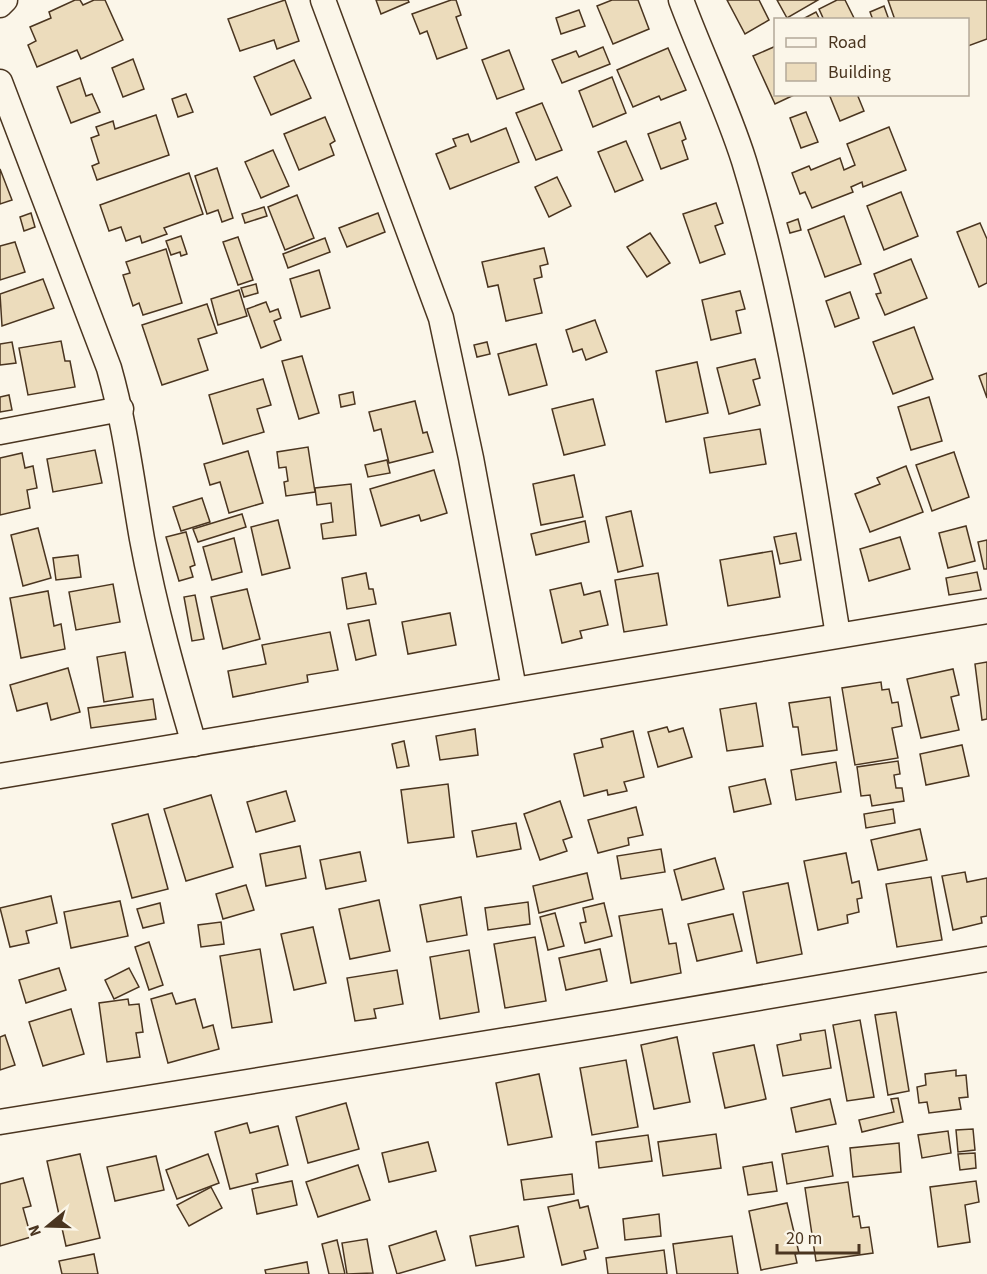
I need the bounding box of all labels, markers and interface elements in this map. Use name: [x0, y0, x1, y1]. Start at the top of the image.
legend: [774, 18, 969, 96]
text: Road: [828, 30, 867, 55]
text: Building: [828, 60, 891, 85]
north arrow: [18, 1196, 78, 1256]
scale bar: [777, 1217, 860, 1255]
text: N: [23, 1222, 47, 1239]
text: 20 m: [786, 1226, 822, 1251]

